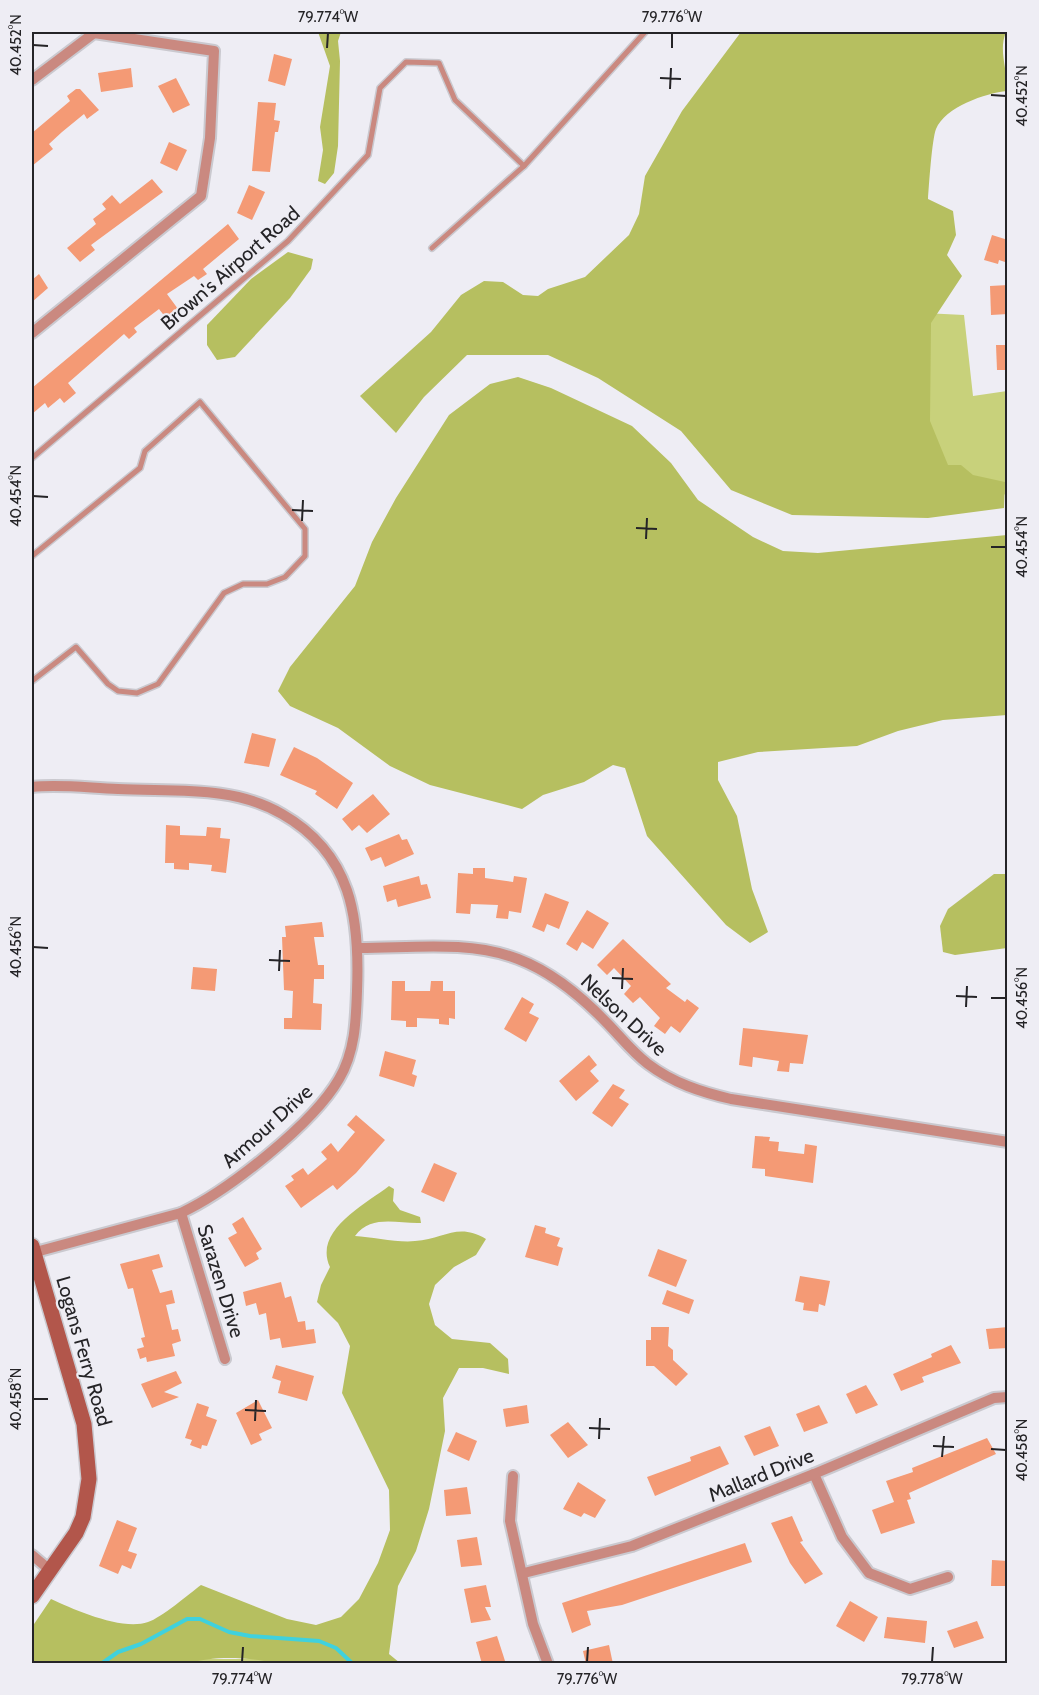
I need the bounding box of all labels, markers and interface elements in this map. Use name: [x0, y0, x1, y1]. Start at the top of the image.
text: 79.774°W: [298, 8, 359, 26]
text: 79.776°W: [642, 8, 703, 26]
text: 40.452°N: [7, 14, 25, 76]
text: 40.452°N: [1013, 65, 1031, 127]
street label: Brown's Airport Road: [156, 201, 304, 335]
text: 40.454°N: [7, 465, 25, 527]
text: 40.454°N: [1013, 516, 1031, 578]
text: 40.456°N: [7, 916, 25, 978]
text: 40.456°N: [1013, 967, 1031, 1029]
street label: Nelson Drive: [576, 969, 672, 1061]
street label: Armour Drive: [217, 1079, 317, 1173]
street label: Sarazen Drive: [192, 1222, 250, 1340]
street label: Logans Ferry Road: [51, 1273, 117, 1429]
text: 40.458°N: [7, 1368, 25, 1430]
text: 40.458°N: [1013, 1419, 1031, 1481]
street label: Mallard Drive: [705, 1443, 817, 1507]
text: 79.774°W: [212, 1670, 273, 1688]
text: 79.776°W: [557, 1670, 618, 1688]
text: 79.778°W: [901, 1670, 964, 1688]

